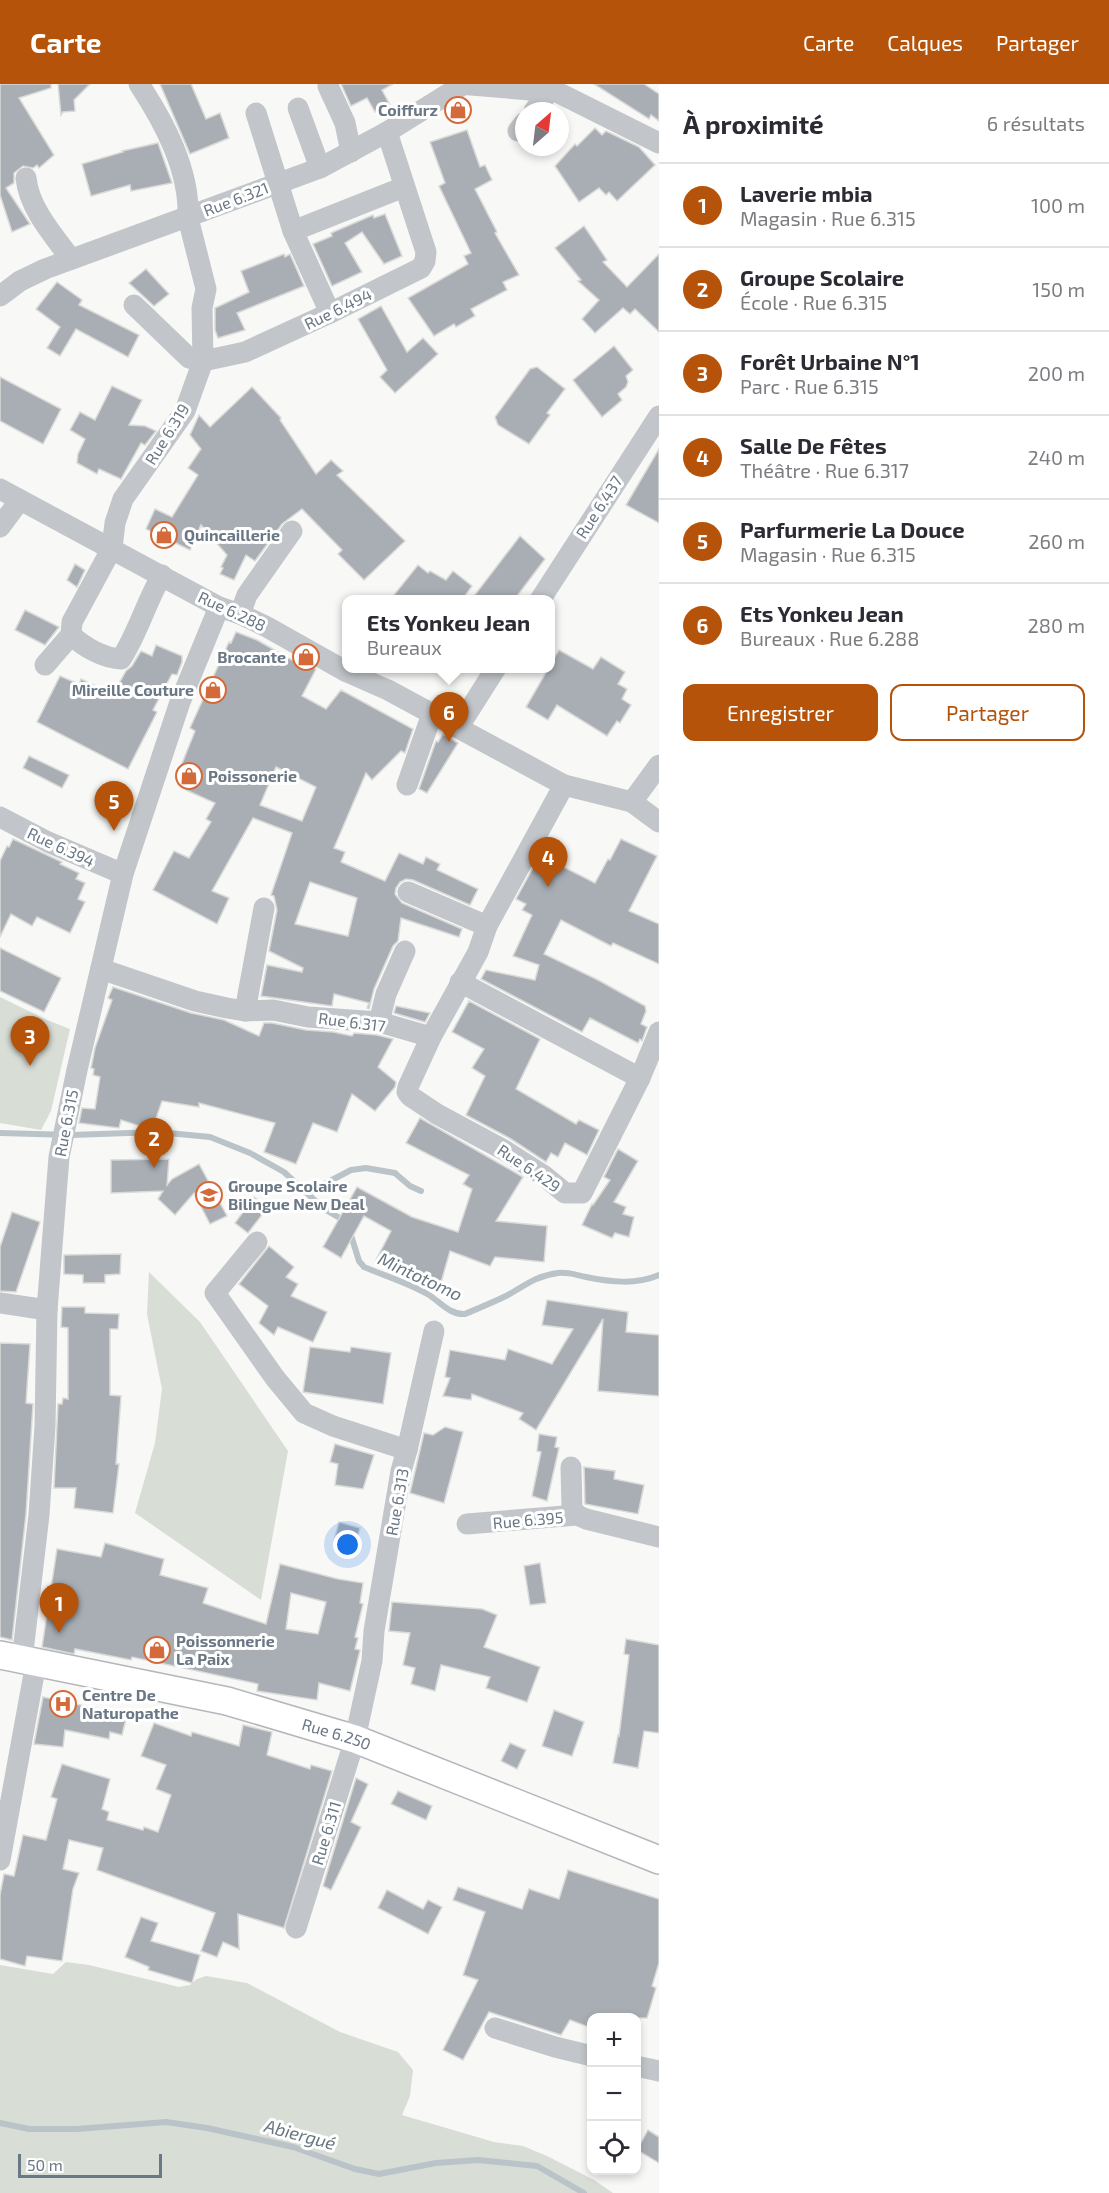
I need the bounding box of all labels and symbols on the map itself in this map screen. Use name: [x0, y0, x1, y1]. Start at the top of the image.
shop icon: Coiffurz: [443, 95, 473, 125]
place label: Coiffurz: [378, 100, 438, 119]
north arrow: [515, 102, 569, 156]
street label: Rue 6.321: [201, 177, 271, 220]
street label: Rue 6.494: [301, 284, 375, 333]
street label: Rue 6.319: [140, 400, 193, 468]
street label: Rue 6.437: [571, 472, 626, 542]
shop icon: Quincaillerie: [149, 520, 179, 550]
place label: Quincaillerie: [184, 525, 280, 545]
street label: Rue 6.288: [195, 587, 269, 634]
shop icon: Brocante: [291, 642, 321, 672]
place label: Brocante: [217, 647, 286, 666]
shop icon: Mireille Couture: [198, 675, 228, 705]
place label: Mireille Couture: [72, 680, 194, 699]
pin: 6: [430, 692, 468, 742]
shop icon: Poissonerie: [174, 761, 204, 791]
place label: Poissonerie: [208, 766, 297, 785]
pin: 5: [94, 782, 134, 831]
street label: Rue 6.394: [25, 823, 98, 870]
pin: 4: [528, 838, 568, 887]
street label: Rue 6.317: [317, 1008, 387, 1035]
pin: 3: [10, 1016, 50, 1066]
street label: Rue 6.315: [50, 1088, 81, 1158]
pin: 2: [134, 1118, 174, 1168]
street label: Rue 6.429: [494, 1140, 564, 1196]
place label: Groupe Scolaire Bilingue New Deal: [228, 1176, 366, 1213]
school or university icon: Groupe Scolaire Bilingue New Deal: [194, 1180, 224, 1210]
water label: Mintotomo: [375, 1247, 466, 1305]
street label: Rue 6.313: [381, 1467, 412, 1537]
street label: Rue 6.395: [492, 1507, 564, 1532]
your location: [333, 1530, 362, 1559]
pin: 1: [40, 1584, 78, 1633]
place label: Poissonnerie La Paix: [176, 1631, 275, 1668]
shop icon: Poissonnerie La Paix: [142, 1635, 172, 1665]
place label: Centre De Naturopathe: [82, 1685, 179, 1722]
hospital icon: Centre De Naturopathe: [48, 1689, 78, 1719]
street label: Rue 6.250: [300, 1714, 374, 1753]
street label: Rue 6.311: [307, 1799, 344, 1867]
water label: Abiergué: [261, 2114, 339, 2154]
scale bar: [18, 2151, 162, 2178]

